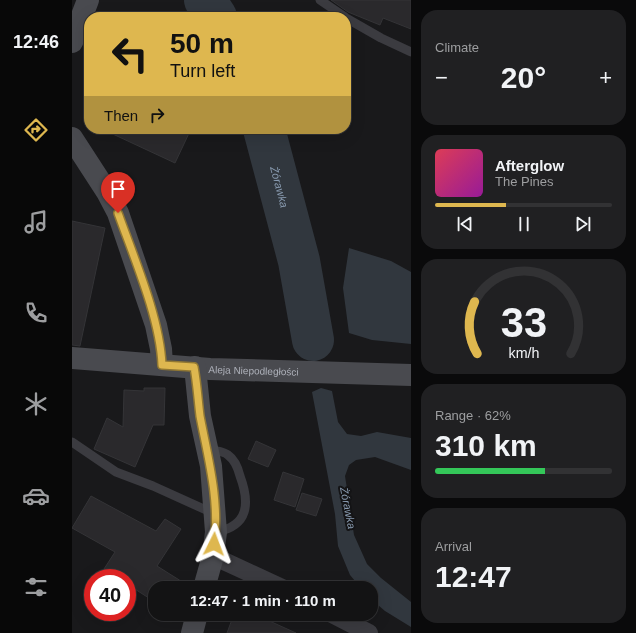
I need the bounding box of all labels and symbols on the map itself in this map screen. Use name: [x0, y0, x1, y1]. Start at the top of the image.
water label: Żórawka: [268, 164, 291, 209]
pin: [101, 172, 135, 213]
street label: Aleja Niepodległości: [208, 363, 299, 377]
water label: Żórawka: [338, 485, 358, 530]
position arrow: [193, 523, 235, 565]
speed limit sign: 40: [84, 569, 136, 621]

